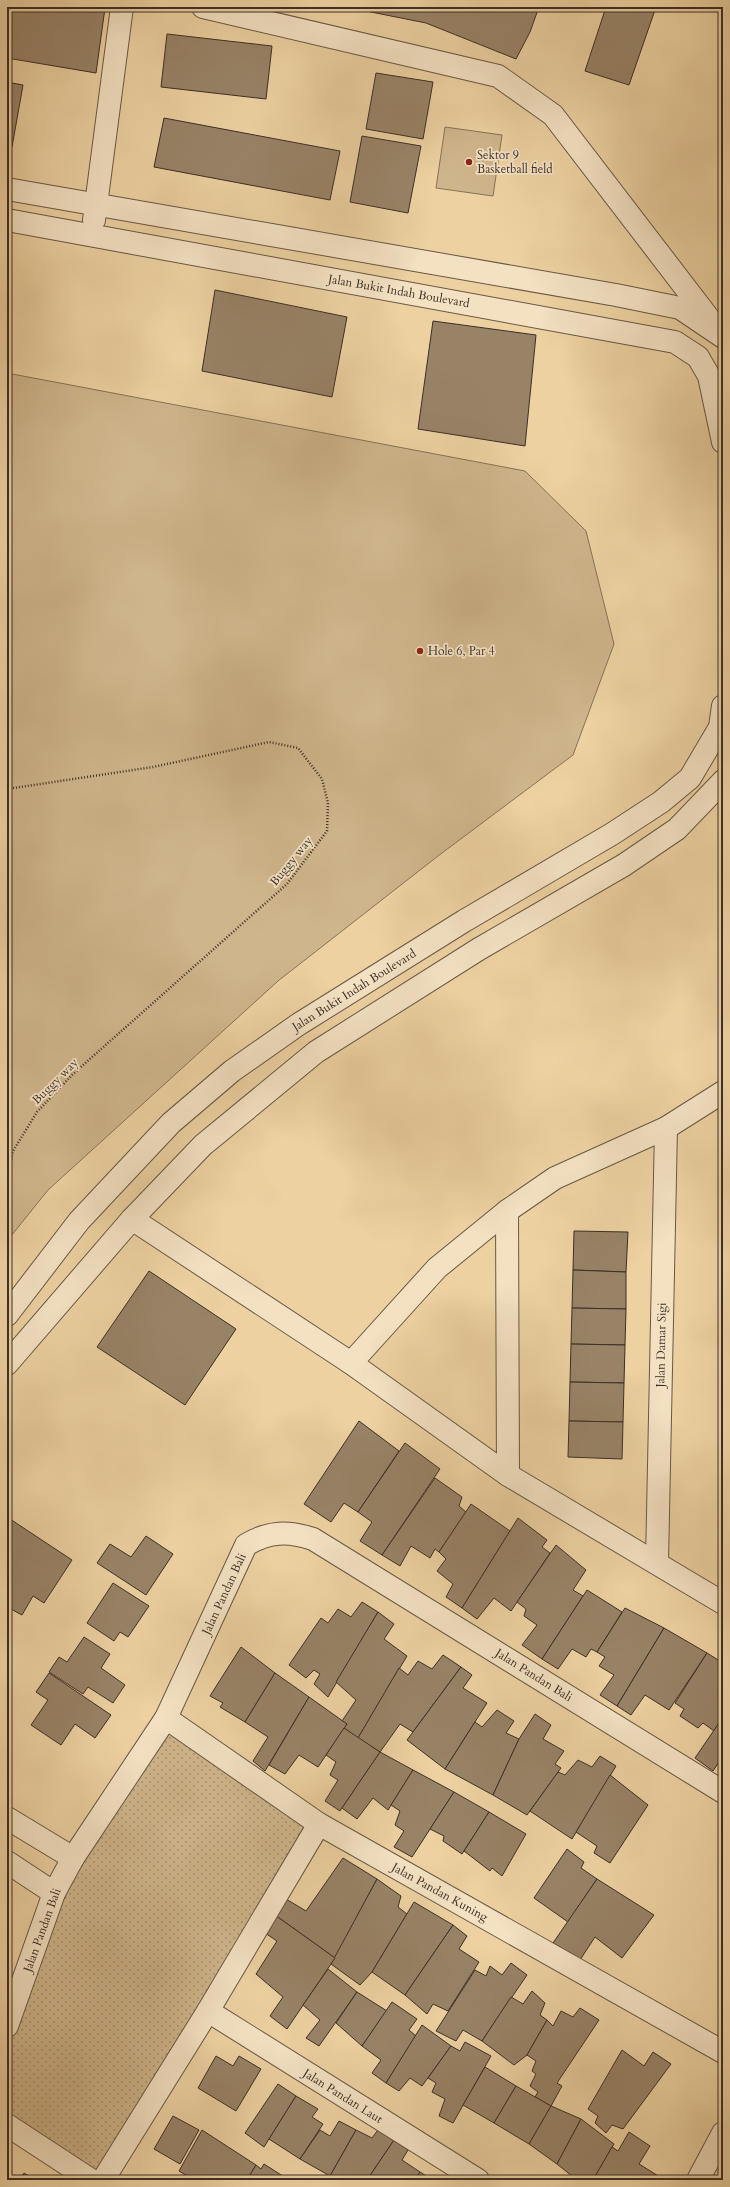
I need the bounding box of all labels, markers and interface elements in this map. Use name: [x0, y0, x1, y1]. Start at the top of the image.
place label: Sektor 9 Basketball field: [477, 147, 553, 177]
marker: Sektor 9 Basketball field: [464, 157, 474, 167]
street label: Jalan Bukit Indah Boulevard: [325, 270, 471, 311]
place label: Hole 6, Par 4: [428, 643, 495, 659]
marker: Hole 6, Par 4: [415, 646, 425, 656]
street label: Buggy way: [266, 833, 316, 889]
street label: Jalan Bukit Indah Boulevard: [287, 945, 419, 1036]
street label: Buggy way: [29, 1054, 82, 1107]
street label: Jalan Damar Sigi: [652, 1302, 670, 1390]
street label: Jalan Pandan Bali: [197, 1550, 250, 1639]
street label: Jalan Pandan Bali: [491, 1644, 576, 1705]
street label: Jalan Pandan Kuning: [387, 1858, 491, 1925]
street label: Jalan Pandan Bali: [19, 1885, 65, 1976]
street label: Jalan Pandan Laut: [298, 2064, 386, 2127]

